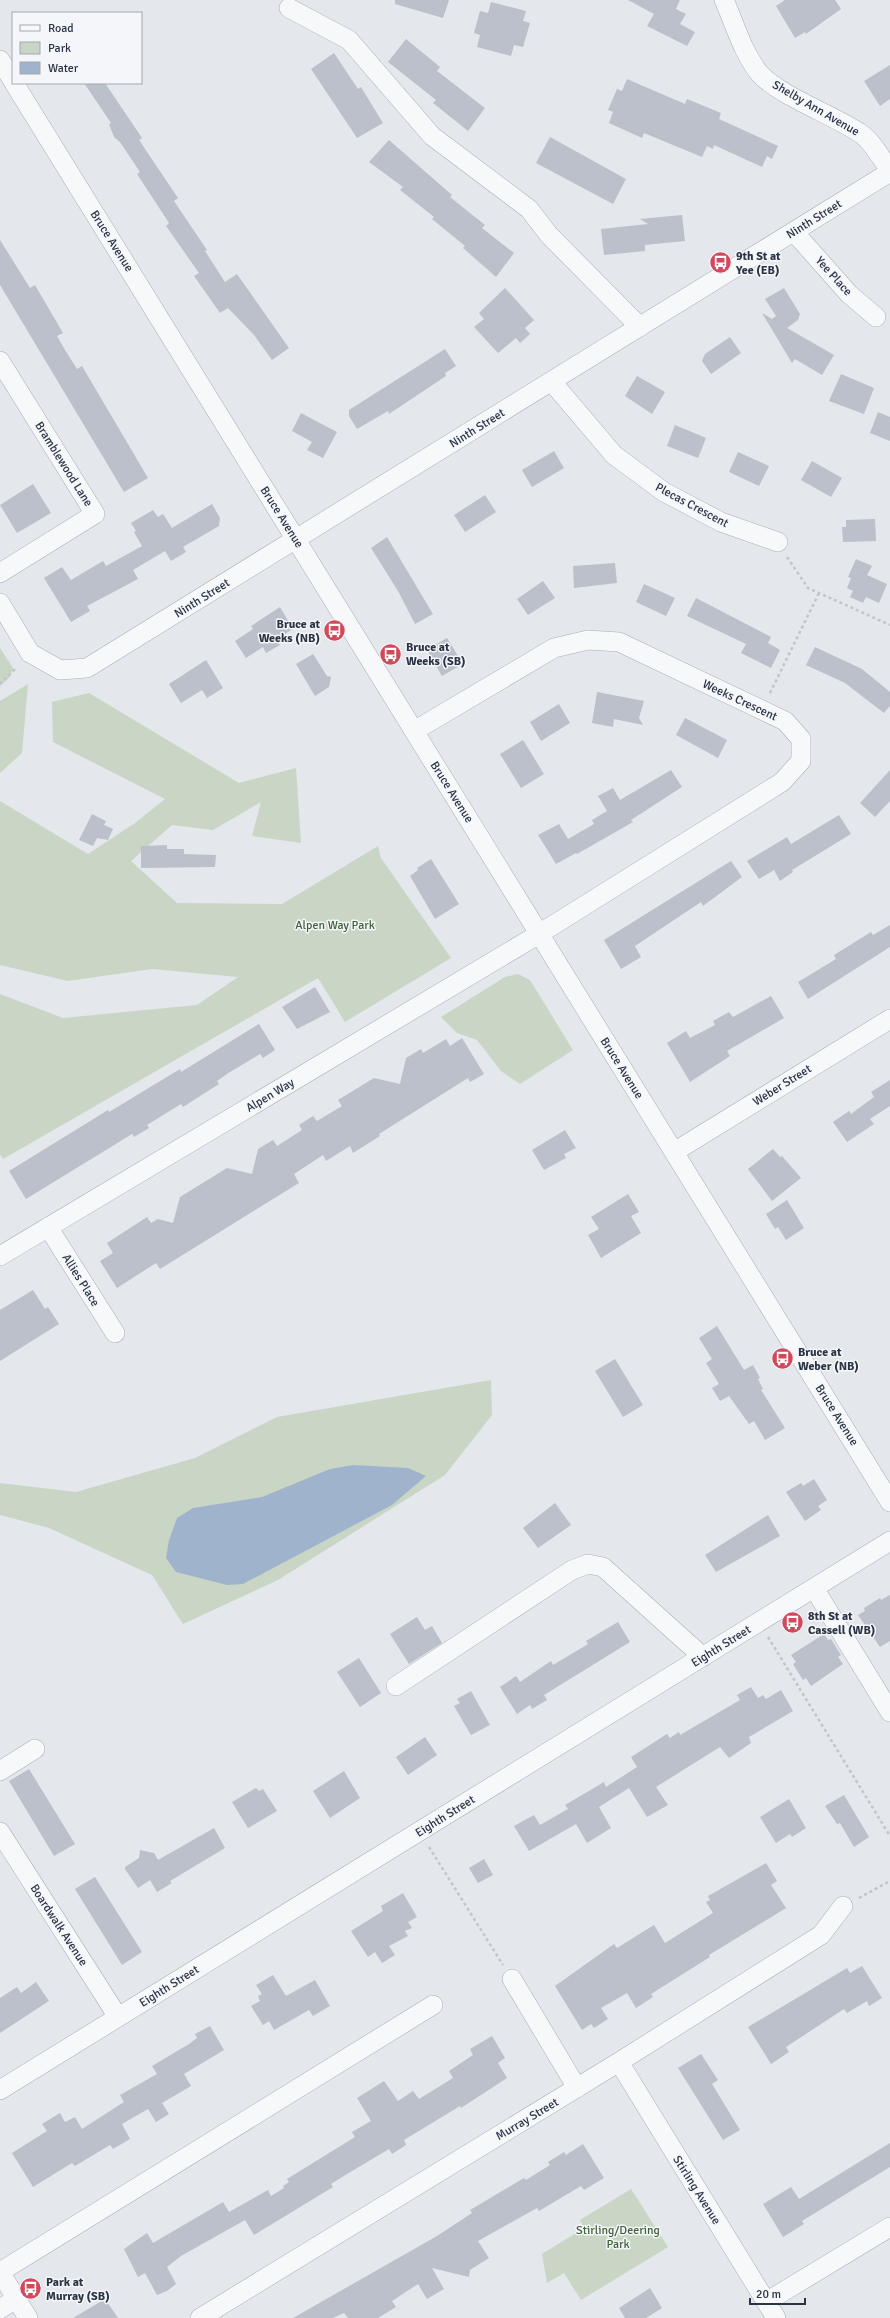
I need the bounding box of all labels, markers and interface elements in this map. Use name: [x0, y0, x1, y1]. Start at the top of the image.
legend: [12, 12, 142, 84]
text: Road: [48, 21, 74, 36]
text: Park: [48, 41, 71, 56]
text: Water: [48, 61, 79, 76]
street label: Shelby Ann Avenue: [770, 77, 862, 139]
street label: Ninth Street: [784, 196, 845, 242]
street label: Bruce Avenue: [87, 208, 136, 275]
place label: 9th St at Yee (EB): [735, 249, 781, 278]
bus stop icon: 9th St at Yee (EB): [708, 250, 734, 276]
street label: Yee Place: [812, 253, 855, 299]
street label: Ninth Street: [447, 405, 508, 451]
street label: Bramblewood Lane: [31, 419, 96, 510]
street label: Plecas Crescent: [653, 480, 731, 531]
street label: Bruce Avenue: [257, 484, 306, 551]
street label: Ninth Street: [172, 575, 233, 621]
place label: Bruce at Weeks (NB): [259, 617, 321, 646]
bus stop icon: Bruce at Weeks (NB): [322, 618, 348, 644]
place label: Bruce at Weeks (SB): [406, 640, 466, 669]
bus stop icon: Bruce at Weeks (SB): [378, 641, 404, 667]
street label: Weeks Crescent: [700, 677, 780, 724]
street label: Bruce Avenue: [427, 759, 476, 826]
park label: Alpen Way Park: [295, 918, 375, 933]
street label: Bruce Avenue: [597, 1035, 646, 1102]
street label: Weber Street: [750, 1061, 814, 1109]
street label: Alpen Way: [243, 1075, 297, 1116]
street label: Allies Place: [59, 1251, 103, 1309]
place label: Bruce at Weber (NB): [798, 1345, 859, 1374]
bus stop icon: Bruce at Weber (NB): [770, 1346, 796, 1372]
street label: Bruce Avenue: [812, 1382, 861, 1449]
place label: 8th St at Cassell (WB): [808, 1609, 875, 1638]
bus stop icon: 8th St at Cassell (WB): [779, 1610, 805, 1636]
street label: Eighth Street: [689, 1622, 754, 1671]
street label: Eighth Street: [413, 1792, 478, 1841]
street label: Boardwalk Avenue: [27, 1882, 91, 1969]
street label: Eighth Street: [137, 1962, 202, 2011]
street label: Murray Street: [493, 2095, 561, 2144]
street label: Stirling Avenue: [669, 2153, 724, 2227]
park label: Stirling/Deering Park: [576, 2223, 660, 2252]
place label: Park at Murray (SB): [46, 2275, 110, 2304]
bus stop icon: Park at Murray (SB): [18, 2276, 44, 2302]
scale bar: [750, 2280, 805, 2306]
text: 20 m: [756, 2287, 781, 2302]

